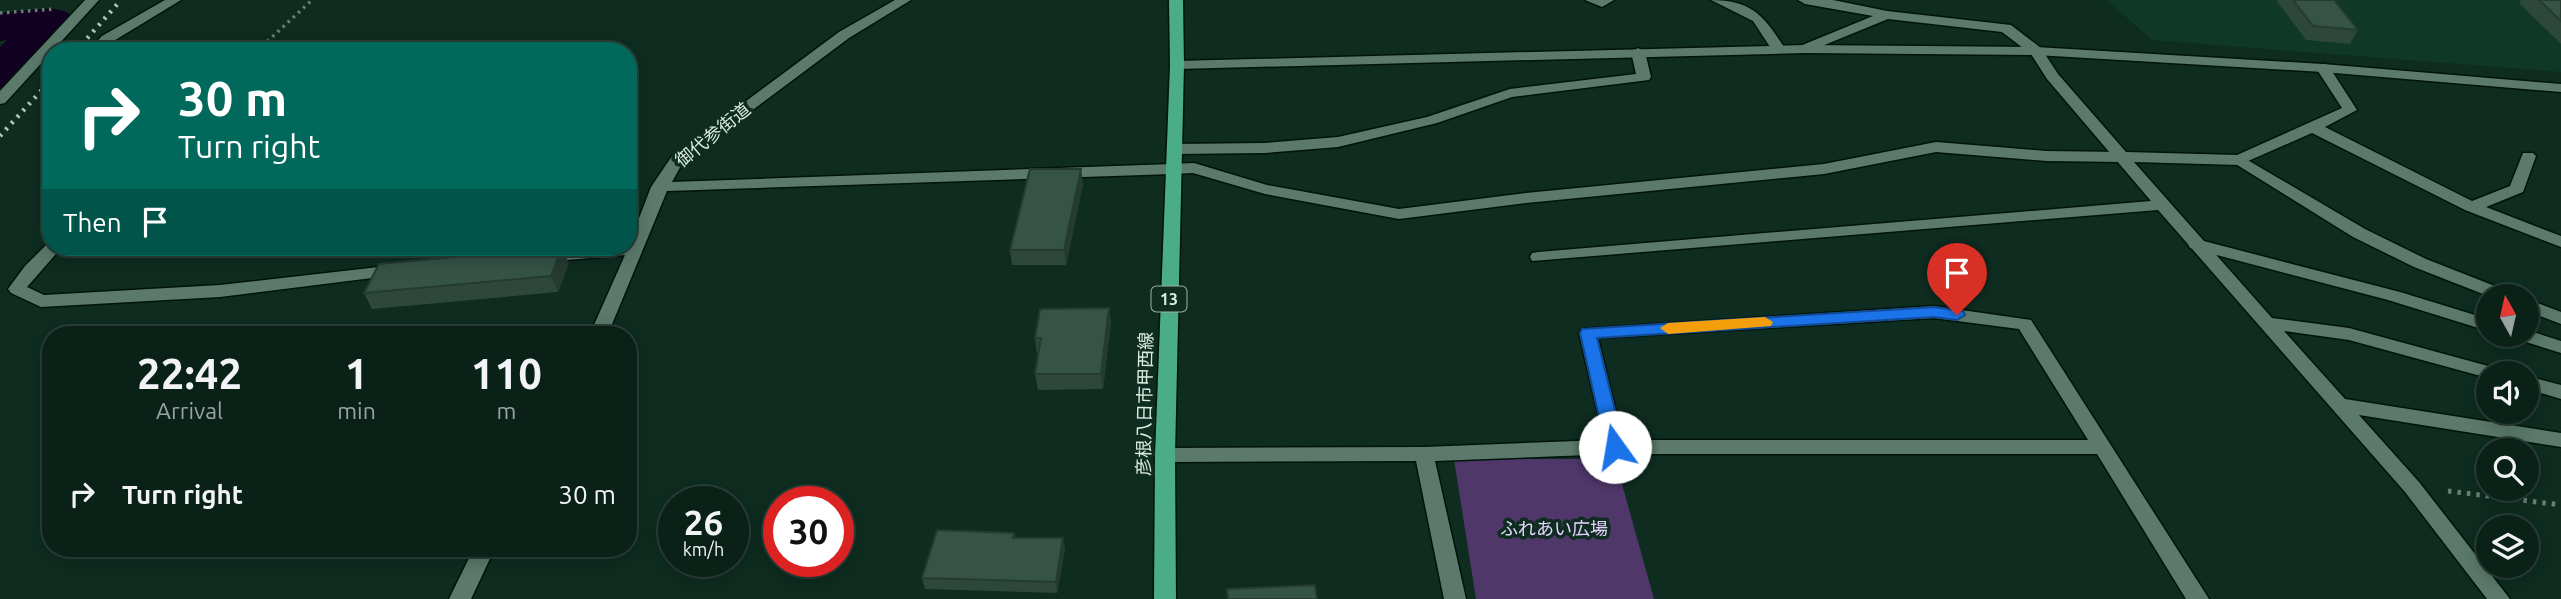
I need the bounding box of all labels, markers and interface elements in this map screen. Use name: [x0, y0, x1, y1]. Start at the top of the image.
icon: right: [63, 70, 154, 161]
text: 30 m: [178, 70, 287, 125]
street label: 御代参街道: [671, 98, 754, 170]
text: Turn right: [178, 128, 320, 164]
icon: arrive: [136, 203, 174, 241]
text: Then: [63, 208, 122, 237]
pin: [1927, 243, 1987, 315]
icon: arrive: [1938, 254, 1976, 292]
north arrow: [2476, 284, 2539, 346]
map controls: [2476, 284, 2539, 578]
road number: 13: [1152, 286, 1186, 312]
street label: 彦根八日市甲西線: [1133, 332, 1155, 476]
text: 22:42: [137, 350, 242, 397]
text: 1: [345, 350, 368, 397]
text: 110: [471, 350, 542, 397]
button: sound: [2476, 361, 2539, 424]
text: Arrival: [156, 398, 223, 423]
text: min: [337, 398, 376, 423]
text: m: [496, 398, 516, 423]
position arrow: [1578, 410, 1652, 484]
button: search: [2476, 438, 2539, 501]
icon: right: [63, 475, 101, 513]
text: Turn right: [122, 480, 243, 509]
text: 30 m: [558, 480, 616, 509]
speed limit sign: 30: [763, 486, 854, 577]
text: 26: [684, 502, 723, 542]
button: layers: [2476, 515, 2539, 578]
park label: ふれあい広場: [1500, 518, 1608, 538]
text: km/h: [683, 539, 724, 559]

